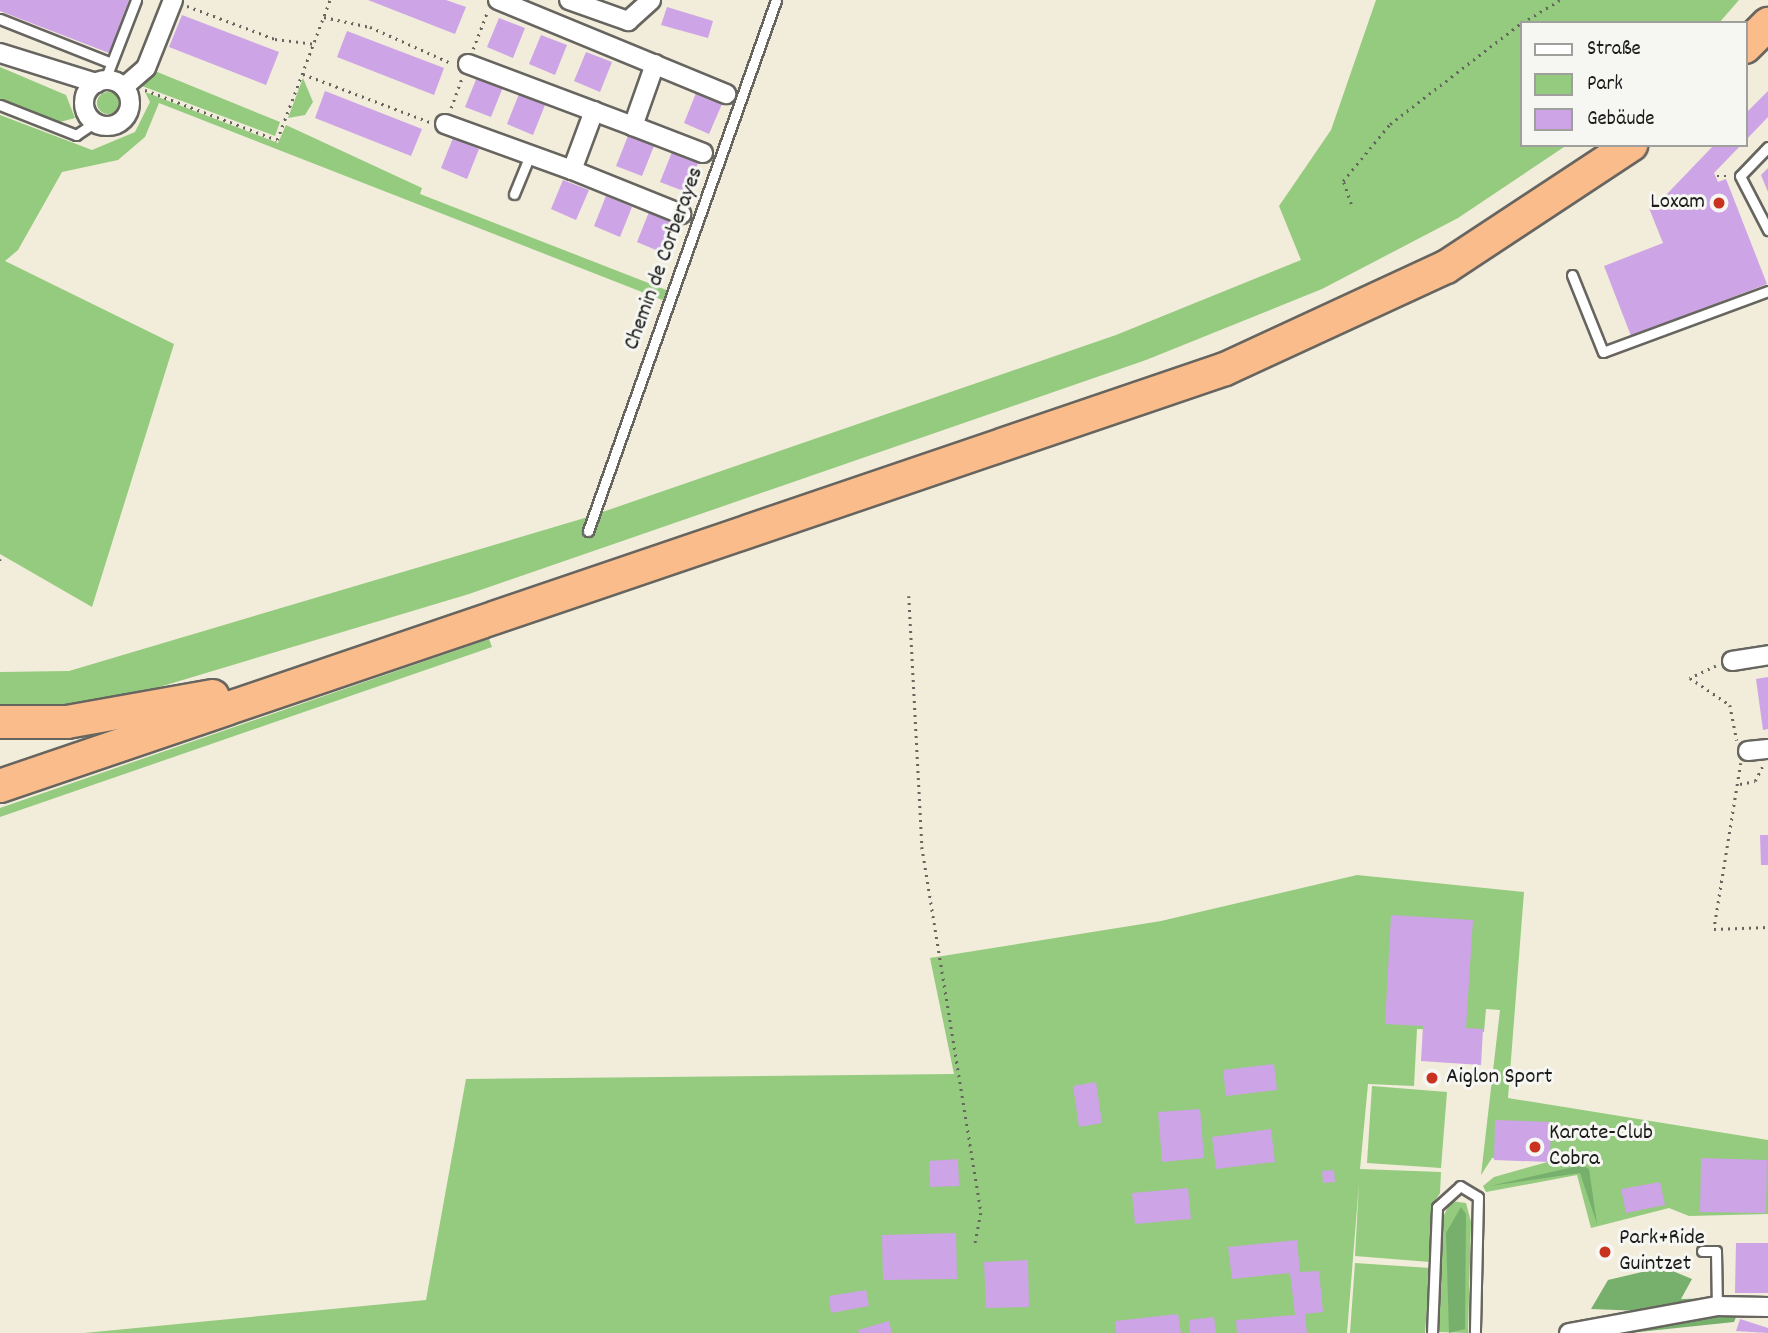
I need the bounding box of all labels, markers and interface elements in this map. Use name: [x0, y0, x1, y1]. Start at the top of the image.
legend: [1520, 21, 1747, 147]
text: Straße: [1587, 35, 1641, 65]
text: Park: [1587, 70, 1623, 100]
text: Gebäude: [1587, 105, 1655, 135]
street label: Chemin de Corberayes: [619, 164, 711, 354]
place label: Loxam: [1650, 189, 1705, 217]
marker: Loxam: [1711, 195, 1727, 211]
place label: Aiglon Sport: [1446, 1064, 1552, 1092]
marker: Aiglon Sport: [1424, 1070, 1440, 1086]
place label: Karate-Club Cobra: [1549, 1120, 1653, 1174]
marker: Karate-Club Cobra: [1527, 1139, 1543, 1155]
place label: Park+Ride Guintzet: [1619, 1225, 1705, 1279]
marker: Park+Ride Guintzet: [1597, 1244, 1613, 1260]

